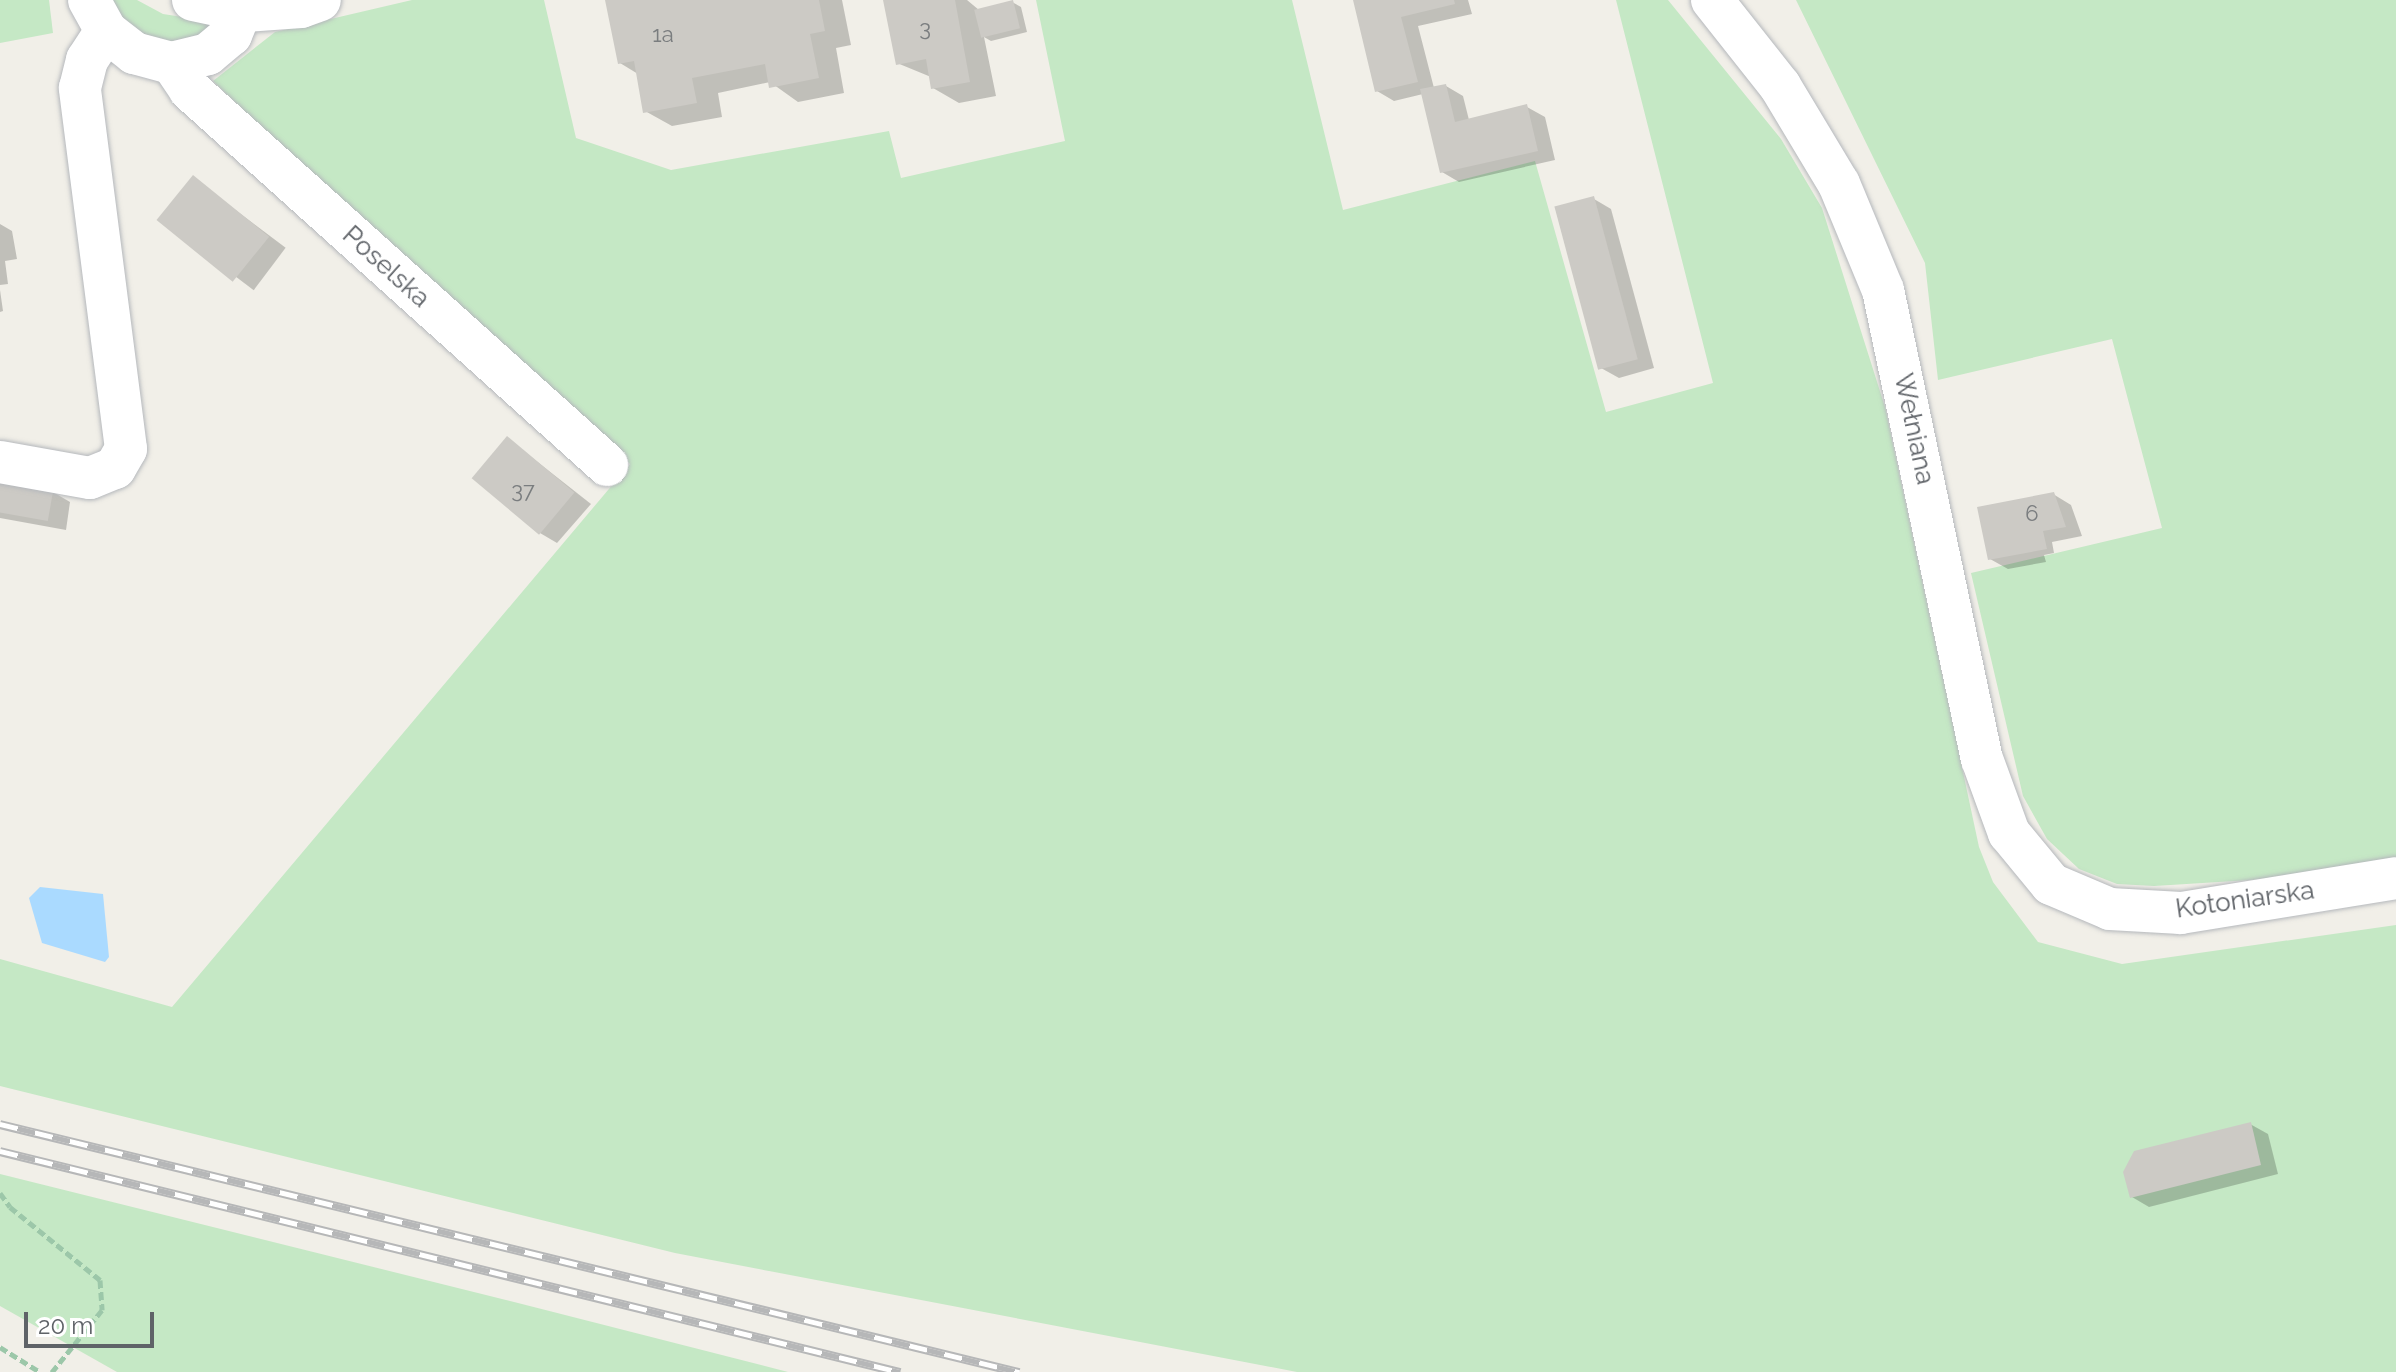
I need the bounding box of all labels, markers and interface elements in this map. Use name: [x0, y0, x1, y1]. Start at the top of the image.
house number: 3: [919, 16, 931, 42]
house number: 1a: [652, 22, 674, 48]
street label: Poselska: [336, 220, 436, 314]
street label: Wełniana: [1887, 371, 1941, 487]
house number: 37: [511, 478, 535, 504]
house number: 6: [2025, 501, 2039, 527]
street label: Kotoniarska: [2174, 875, 2316, 925]
scale bar: [28, 1296, 158, 1346]
text: 20 m: [38, 1311, 93, 1340]

